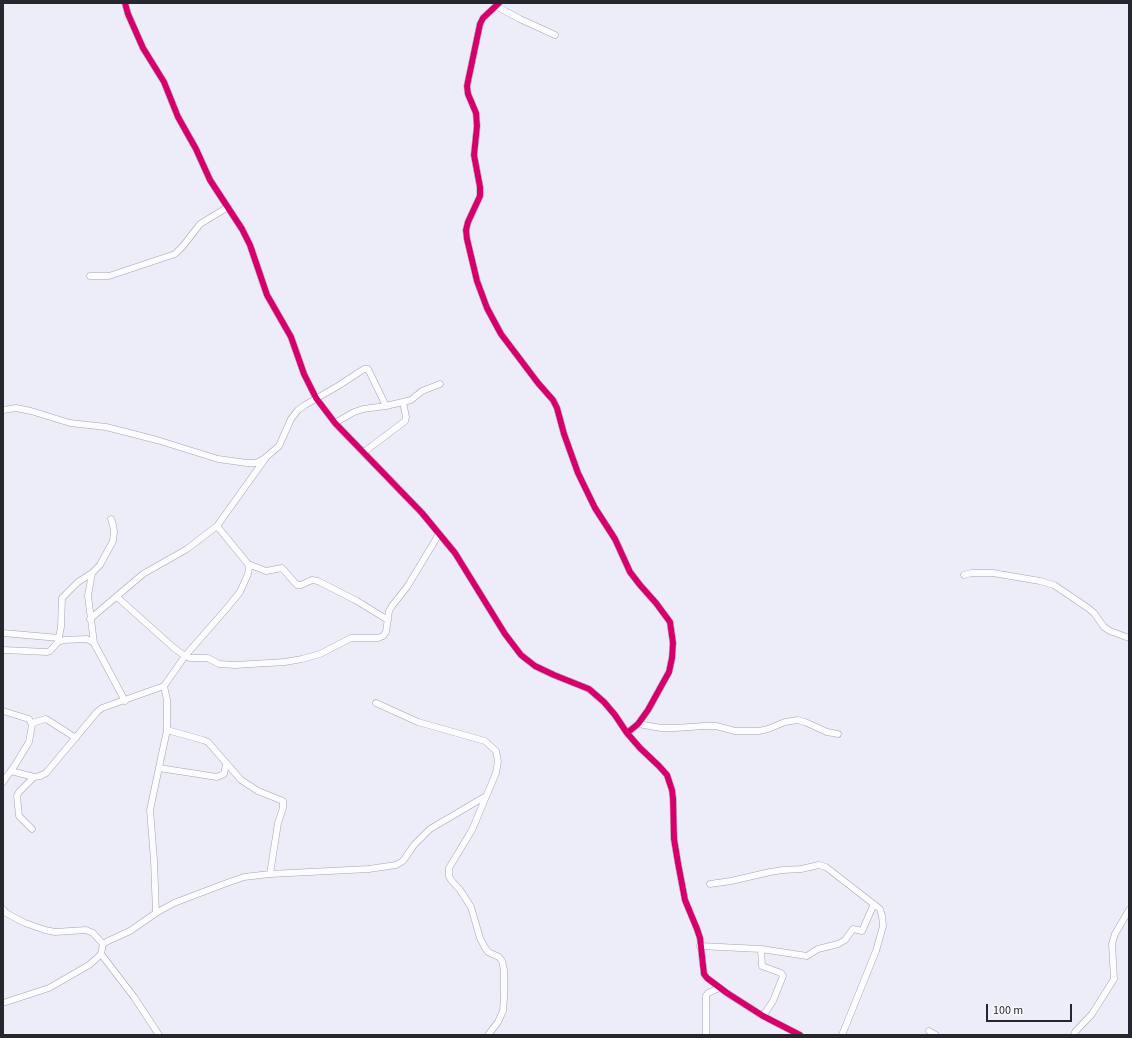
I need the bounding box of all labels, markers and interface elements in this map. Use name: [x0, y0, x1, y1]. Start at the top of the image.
scale bar: [988, 996, 1074, 1022]
text: 100 m: [993, 1002, 1023, 1019]

